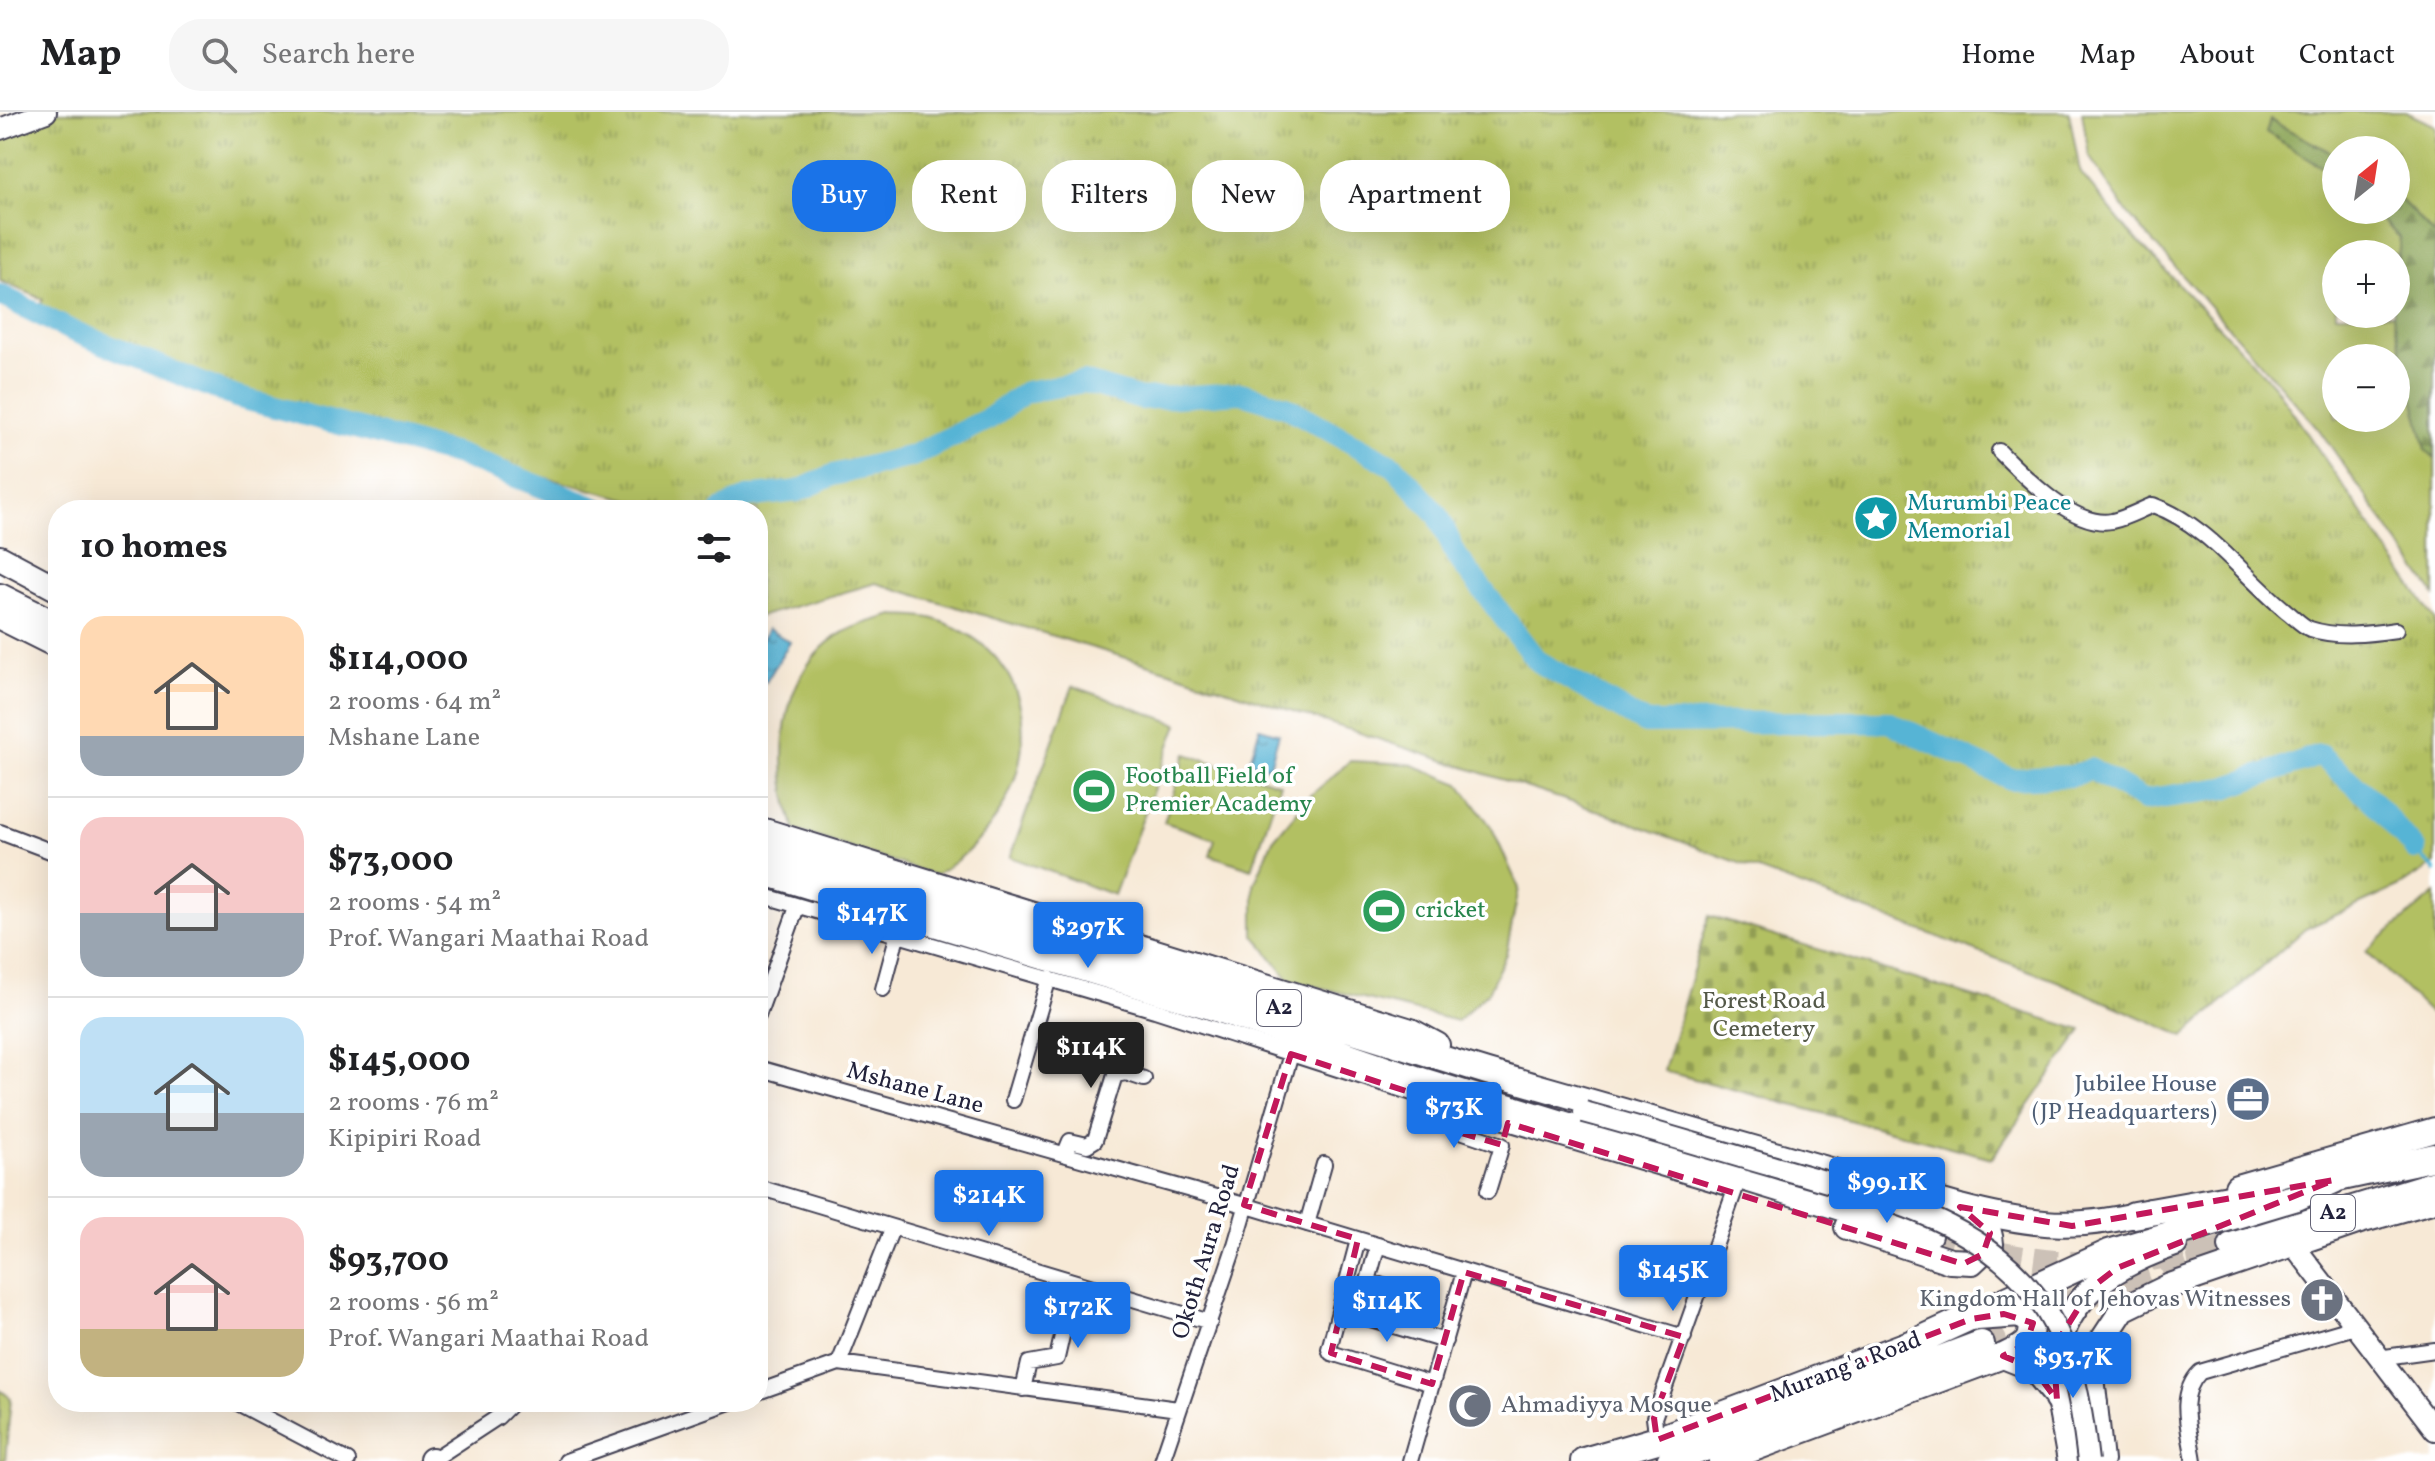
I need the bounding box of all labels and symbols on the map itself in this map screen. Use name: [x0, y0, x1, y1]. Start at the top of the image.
north arrow: [2322, 136, 2410, 224]
place label: Murumbi Peace Memorial: [1907, 487, 2071, 549]
place icon: Murumbi Peace Memorial: [1852, 494, 1900, 542]
place label: Football Field of Premier Academy: [1125, 760, 1312, 822]
sports icon: Football Field of Premier Academy: [1070, 767, 1118, 815]
sports icon: cricket: [1360, 887, 1408, 935]
pin: $147K: [816, 888, 928, 956]
place label: cricket: [1415, 894, 1486, 928]
pin: $297K: [1032, 902, 1144, 970]
park label: Forest Road Cemetery: [1702, 985, 1826, 1047]
road number: A2: [1257, 990, 1301, 1026]
pin: $114K: [1035, 1022, 1147, 1090]
street label: Mshane Lane: [843, 1054, 987, 1124]
place label: Jubilee House (JP Headquarters): [2032, 1068, 2217, 1130]
office icon: Jubilee House (JP Headquarters): [2224, 1075, 2272, 1123]
pin: $73K: [1407, 1082, 1501, 1150]
pin: $99.1K: [1822, 1157, 1952, 1225]
street label: Okoth Aura Road: [1164, 1160, 1250, 1344]
pin: $214K: [933, 1170, 1045, 1238]
road number: A2: [2311, 1195, 2355, 1231]
pin: $145K: [1617, 1245, 1729, 1313]
pin: $114K: [1331, 1276, 1443, 1344]
church icon: Kingdom Hall of Jehovas Witnesses: [2298, 1276, 2346, 1324]
pin: $172K: [1022, 1282, 1134, 1350]
place label: Kingdom Hall of Jehovas Witnesses: [1919, 1283, 2291, 1317]
street label: Murang'a Road: [1765, 1324, 1927, 1412]
pin: $93.7K: [2008, 1332, 2138, 1400]
mosque icon: Ahmadiyya Mosque: [1446, 1382, 1494, 1430]
place label: Ahmadiyya Mosque: [1501, 1389, 1712, 1423]

